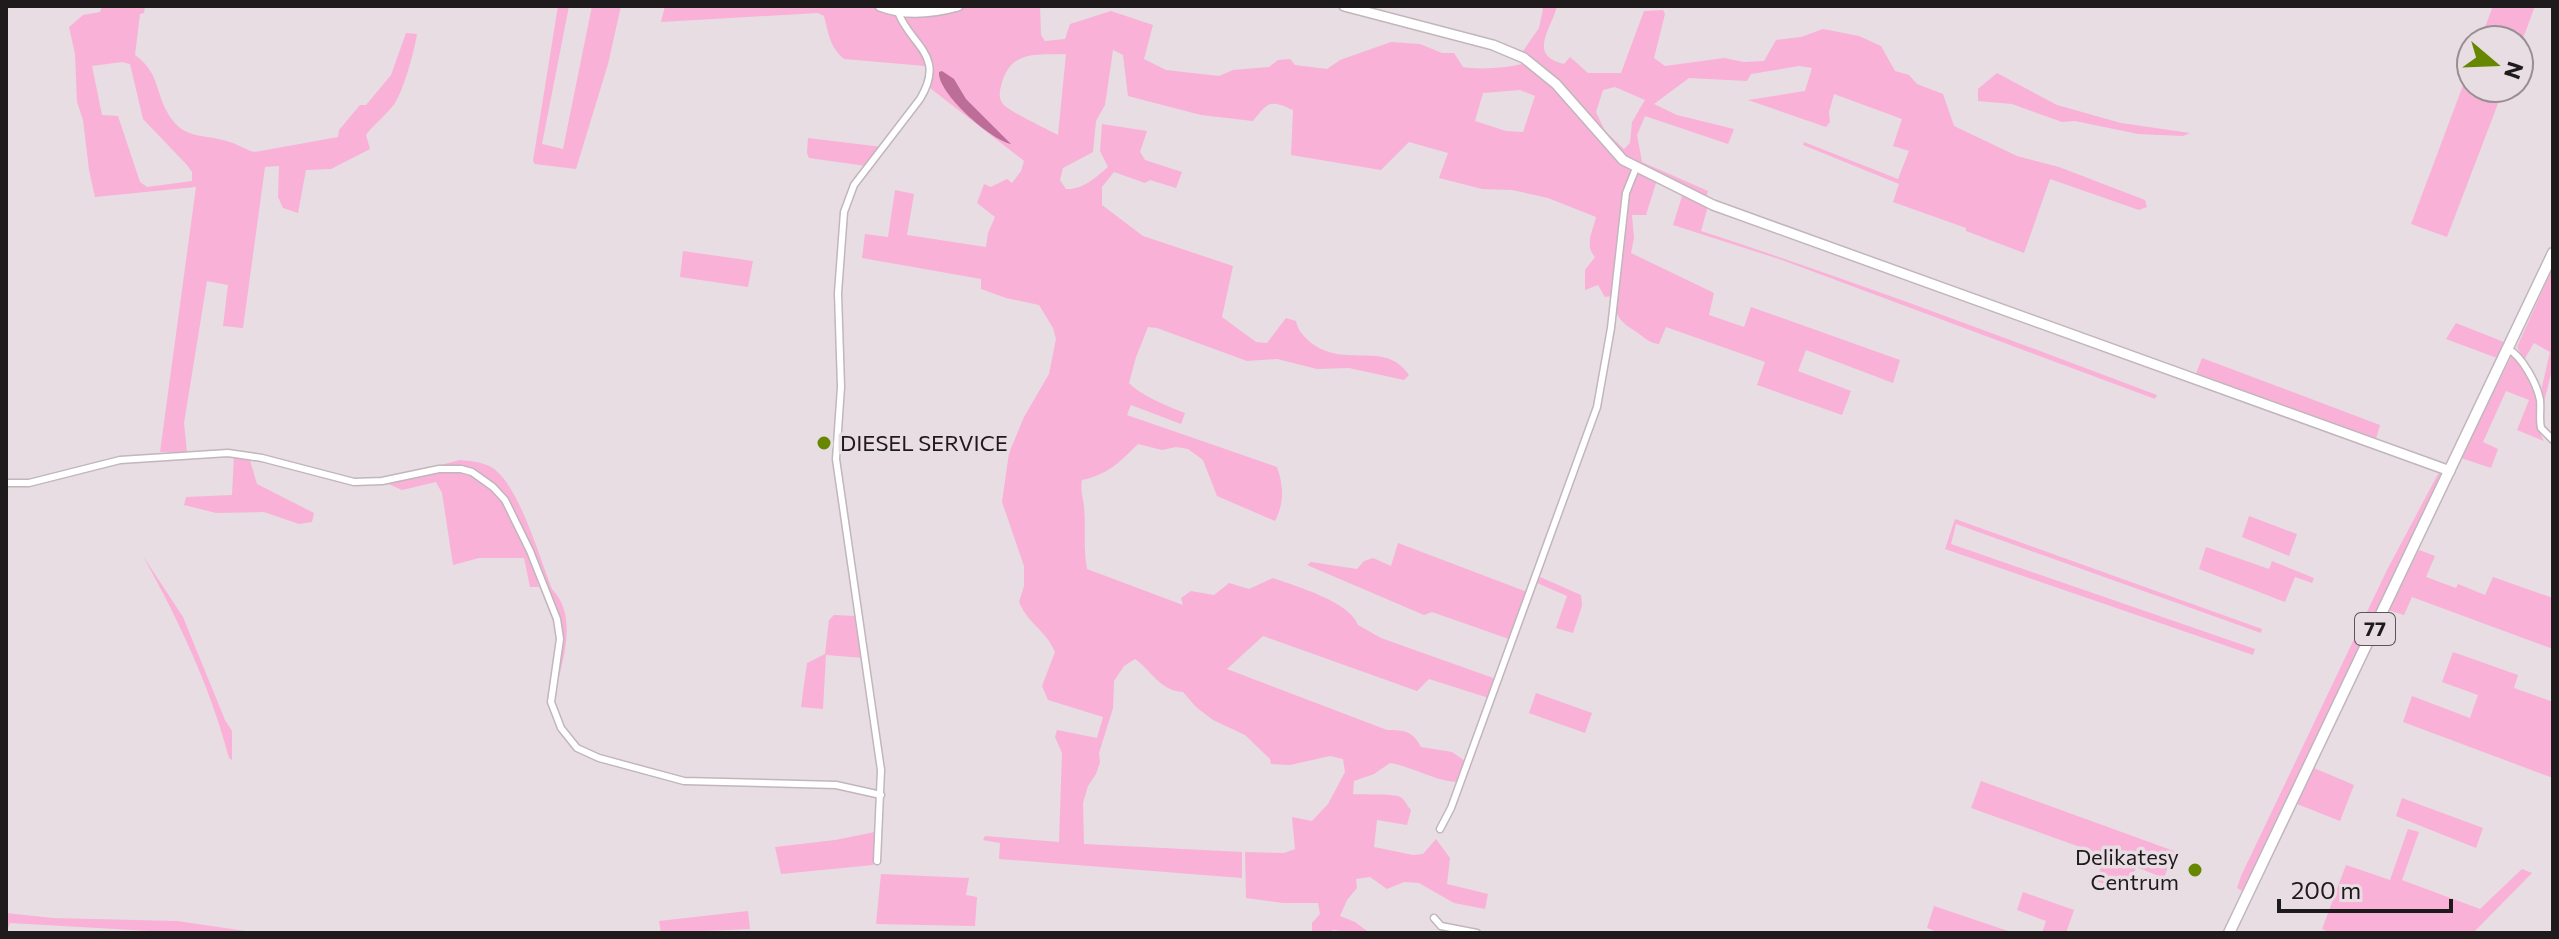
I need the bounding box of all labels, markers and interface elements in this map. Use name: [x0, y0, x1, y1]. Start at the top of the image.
north arrow: [2455, 24, 2535, 104]
text: N: [2499, 58, 2530, 83]
place label: DIESEL SERVICE: [840, 429, 1008, 456]
marker: DIESEL SERVICE: [815, 434, 833, 452]
road number: 77: [2355, 613, 2395, 645]
place label: Delikatesy Centrum: [2075, 843, 2179, 895]
marker: Delikatesy Centrum: [2186, 861, 2204, 879]
scale bar: [2279, 863, 2451, 913]
text: 200 m: [2291, 875, 2361, 904]

